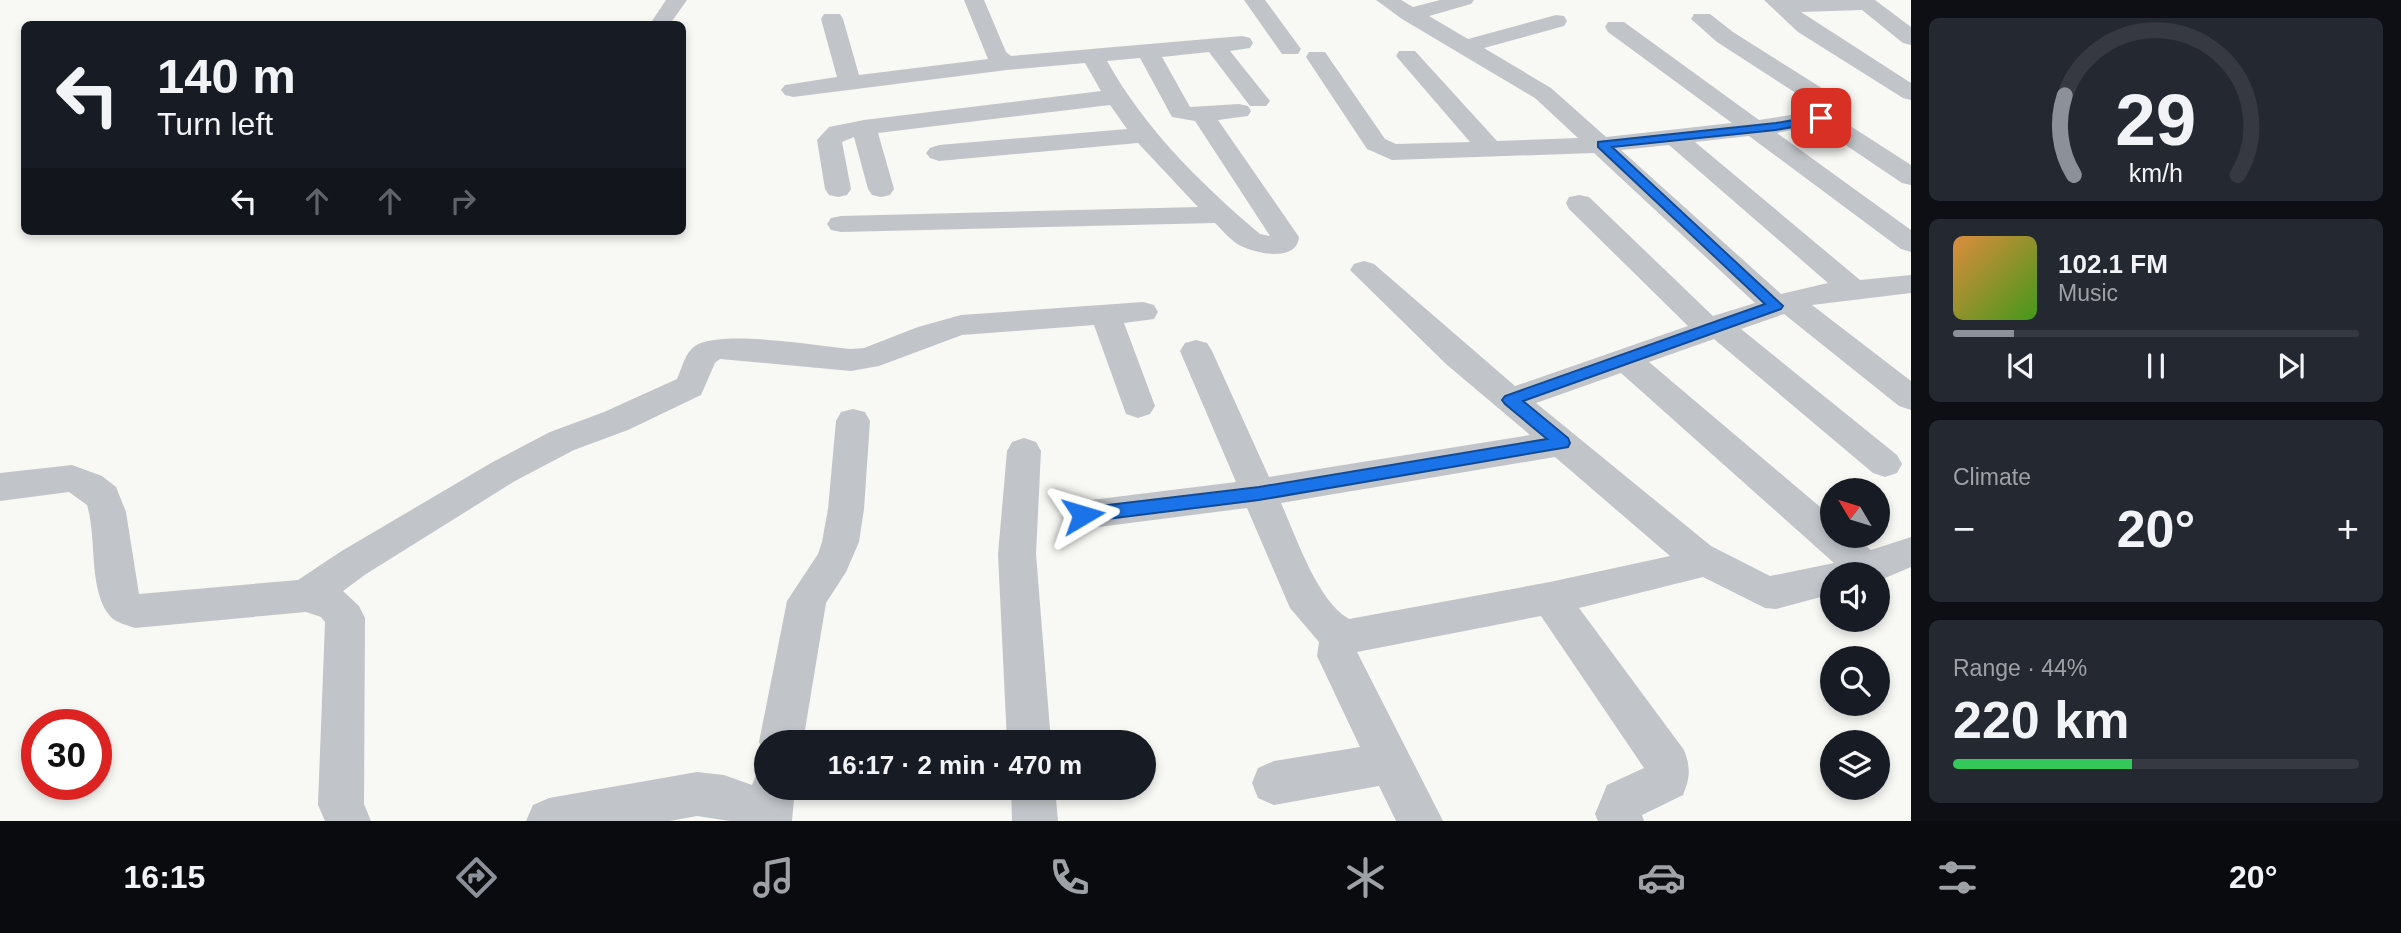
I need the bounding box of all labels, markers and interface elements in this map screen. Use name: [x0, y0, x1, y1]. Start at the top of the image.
icon: left: [42, 49, 133, 140]
text: 140 m: [157, 49, 296, 103]
text: 29: [2116, 80, 2196, 161]
pin: [1791, 88, 1851, 148]
icon: arrive: [1802, 99, 1840, 137]
text: Turn left: [157, 106, 273, 142]
text: km/h: [2129, 159, 2183, 187]
icon: left: [225, 182, 263, 220]
icon: ahead: [298, 182, 336, 220]
icon: ahead: [371, 182, 409, 220]
icon: right: [444, 182, 482, 220]
text: 102.1 FM: [2058, 249, 2168, 279]
text: Music: [2058, 280, 2118, 306]
icon: previous: [2002, 347, 2040, 385]
icon: pause: [2137, 347, 2175, 385]
icon: next: [2272, 347, 2310, 385]
text: Climate: [1953, 464, 2031, 490]
position arrow: [1046, 478, 1120, 552]
north arrow: [1820, 478, 1890, 548]
map controls: [1820, 478, 1890, 800]
text: 20°: [2117, 500, 2195, 558]
text: −: [1953, 508, 1975, 550]
text: +: [2337, 508, 2359, 550]
button: sound: [1820, 562, 1890, 632]
button: search: [1820, 646, 1890, 716]
text: Range · 44%: [1953, 655, 2087, 681]
text: 220 km: [1953, 691, 2129, 749]
speed limit sign: 30: [21, 709, 112, 800]
button: layers: [1820, 730, 1890, 800]
text: 16:17 · 2 min · 470 m: [828, 750, 1082, 780]
icon: directions: [452, 853, 501, 902]
icon: music: [749, 853, 798, 902]
icon: phone: [1045, 853, 1094, 902]
icon: climate: [1341, 853, 1390, 902]
icon: car: [1637, 853, 1686, 902]
icon: filters: [1933, 853, 1982, 902]
text: 16:15: [124, 859, 205, 895]
text: 20°: [2229, 859, 2277, 895]

